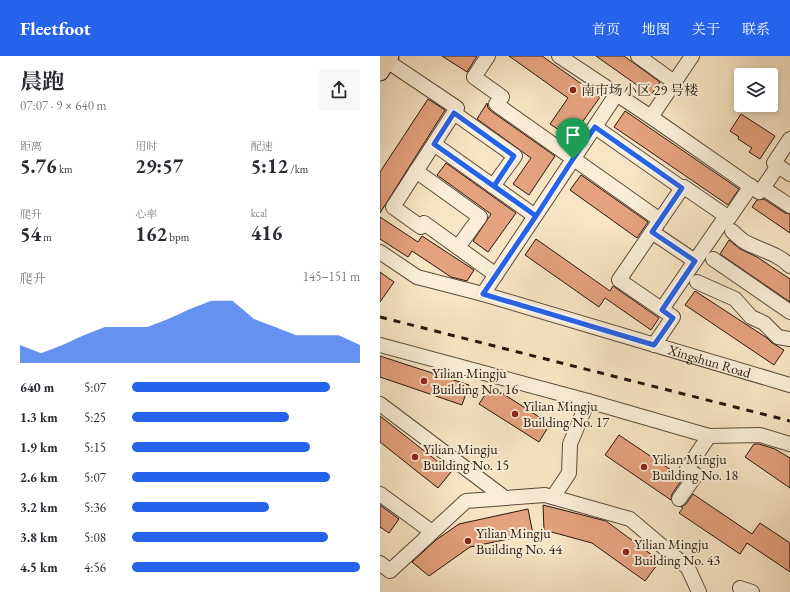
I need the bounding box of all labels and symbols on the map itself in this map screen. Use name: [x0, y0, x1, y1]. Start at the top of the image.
place label: 南市场小区 29 号楼: [581, 81, 698, 99]
marker: 南市场小区 29 号楼: [568, 85, 578, 95]
pin: [556, 118, 590, 159]
street label: Xingshun Road: [665, 340, 754, 382]
place label: Yilian Mingju Building No. 16: [432, 364, 519, 398]
marker: Yilian Mingju Building No. 16: [419, 376, 429, 386]
place label: Yilian Mingju Building No. 17: [523, 397, 610, 431]
marker: Yilian Mingju Building No. 17: [510, 409, 520, 419]
place label: Yilian Mingju Building No. 15: [423, 440, 509, 474]
place label: Yilian Mingju Building No. 18: [652, 450, 739, 484]
marker: Yilian Mingju Building No. 15: [410, 452, 420, 462]
marker: Yilian Mingju Building No. 18: [639, 462, 649, 472]
place label: Yilian Mingju Building No. 44: [476, 524, 563, 558]
place label: Yilian Mingju Building No. 43: [634, 535, 721, 569]
marker: Yilian Mingju Building No. 44: [463, 536, 473, 546]
marker: Yilian Mingju Building No. 43: [621, 547, 631, 557]

